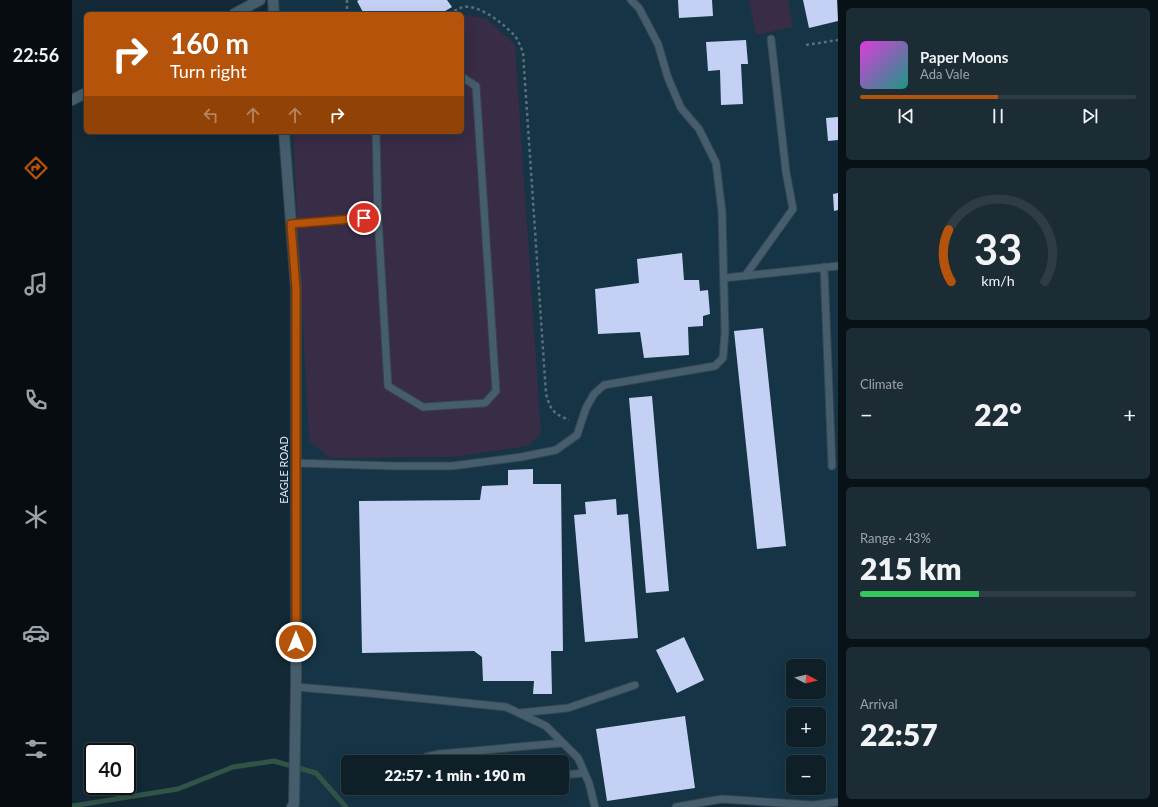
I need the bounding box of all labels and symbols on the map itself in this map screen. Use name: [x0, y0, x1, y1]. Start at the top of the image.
pin: [347, 201, 381, 235]
street label: EAGLE ROAD: [277, 436, 290, 504]
position arrow: [275, 621, 317, 663]
north arrow: [786, 659, 826, 699]
speed limit sign: 40: [84, 743, 136, 795]

